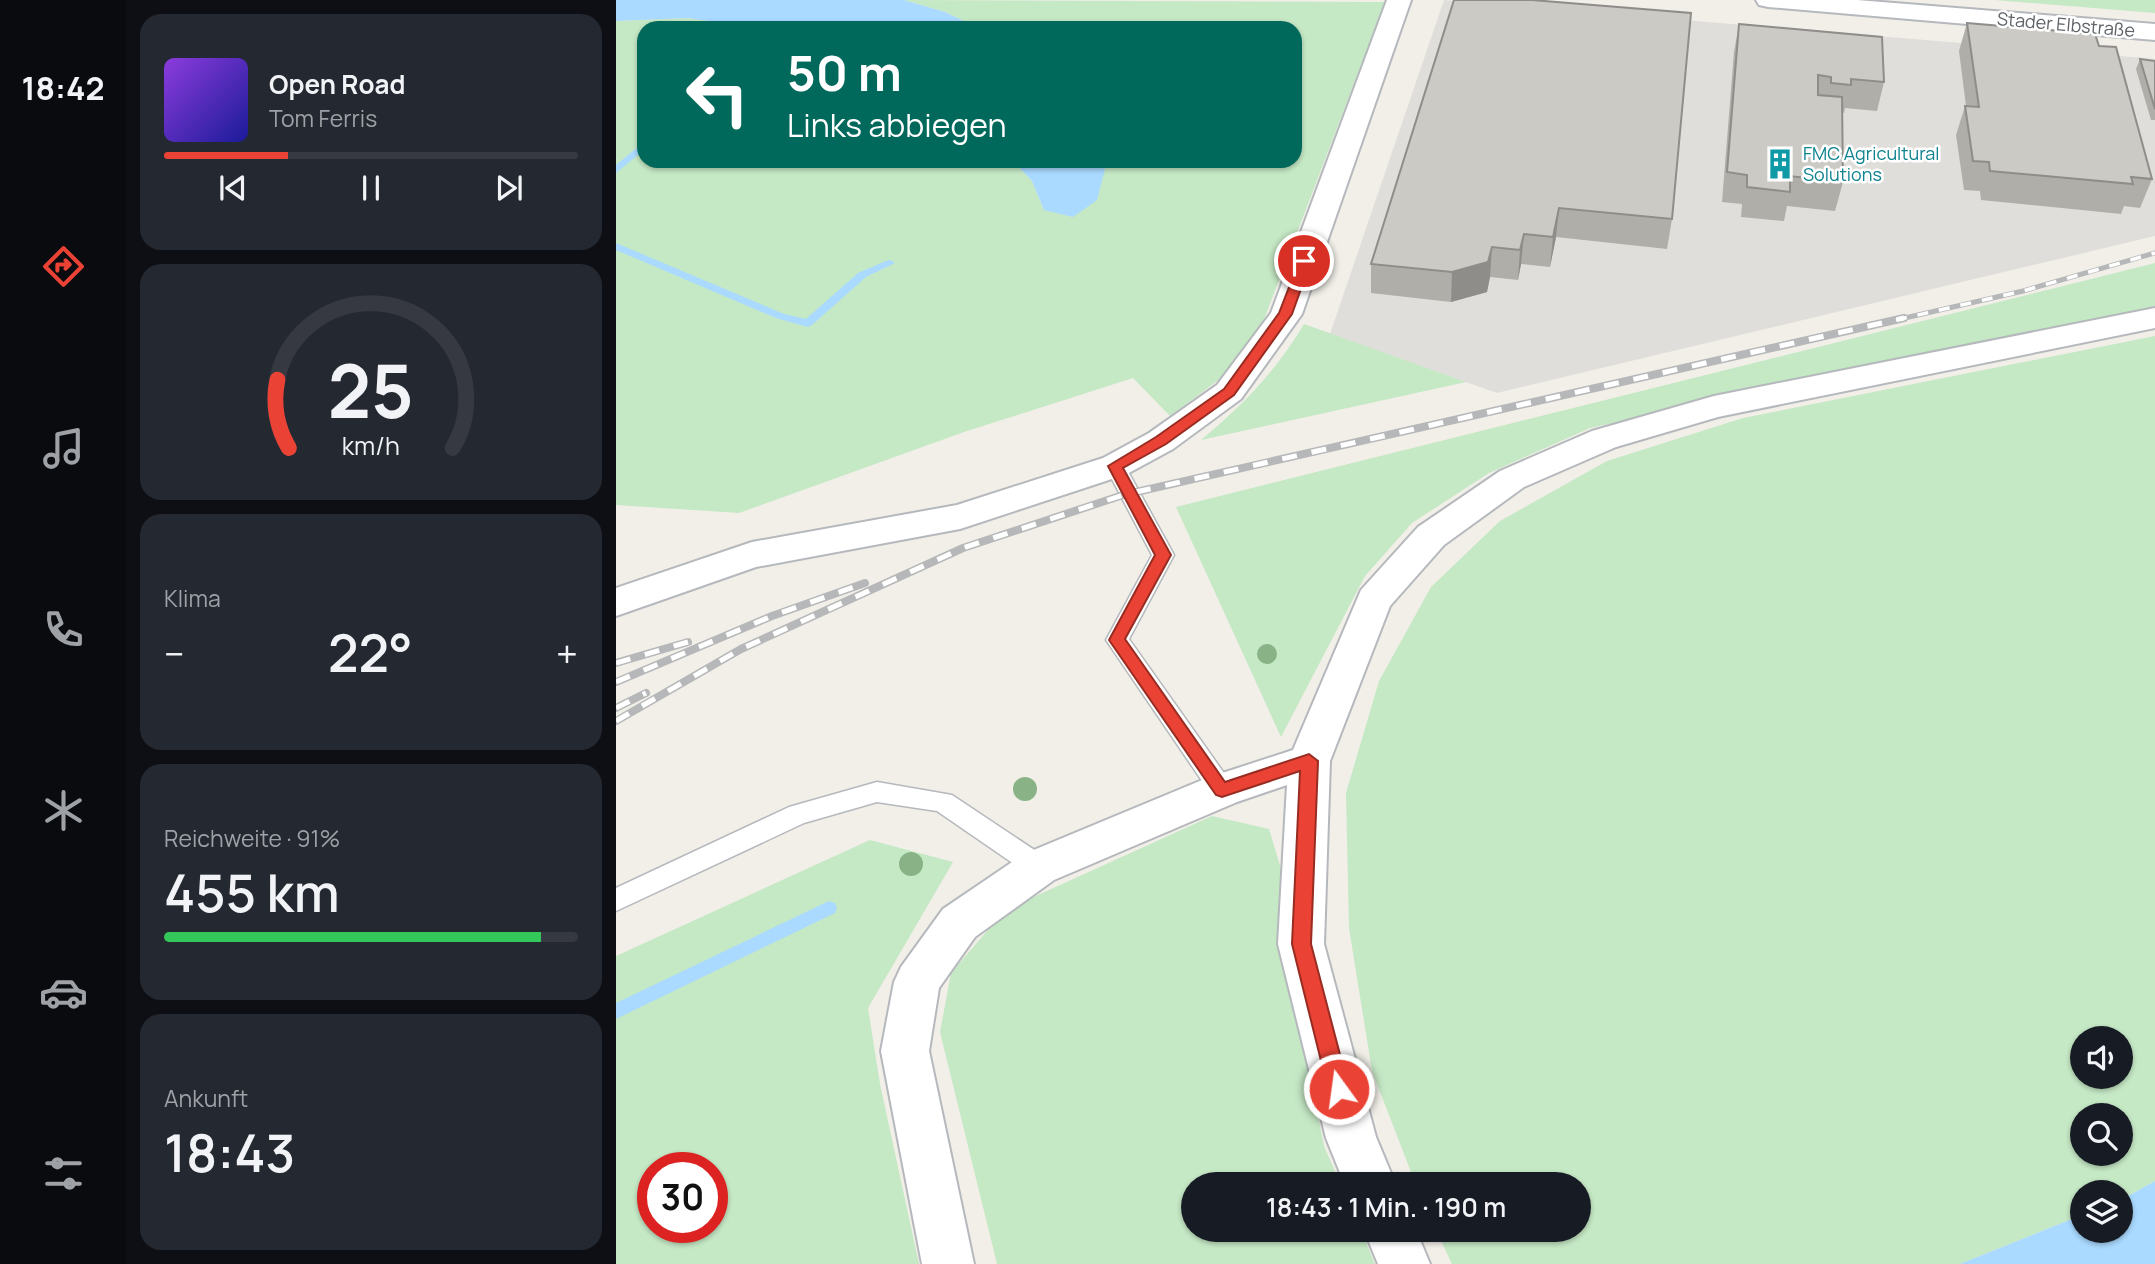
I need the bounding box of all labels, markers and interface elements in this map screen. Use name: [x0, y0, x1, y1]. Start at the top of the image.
street label: Stader Elbstraße: [1996, 6, 2136, 42]
text: 50 m: [787, 39, 902, 106]
icon: left: [672, 49, 763, 140]
text: 18:42: [21, 66, 105, 110]
text: Open Road: [269, 66, 405, 102]
text: Tom Ferris: [269, 102, 377, 134]
text: Links abbiegen: [787, 103, 1007, 147]
place label: FMC Agricultural Solutions: [1803, 141, 1940, 186]
building icon: FMC Agricultural Solutions: [1763, 147, 1797, 181]
icon: previous: [214, 169, 252, 207]
icon: pause: [352, 169, 390, 207]
icon: next: [490, 169, 528, 207]
pin: [1274, 231, 1334, 291]
icon: directions: [39, 242, 88, 291]
icon: arrive: [1285, 242, 1323, 280]
text: 25: [328, 340, 414, 440]
icon: music: [39, 424, 88, 473]
text: km/h: [342, 428, 400, 463]
text: Klima: [164, 582, 221, 614]
icon: phone: [39, 605, 88, 654]
text: 22°: [328, 617, 413, 688]
text: −: [164, 627, 185, 679]
text: +: [556, 627, 578, 679]
icon: climate: [39, 786, 88, 835]
text: Reichweite · 91%: [164, 822, 340, 854]
text: 455 km: [164, 857, 340, 928]
icon: car: [39, 968, 88, 1017]
map controls: [2070, 1026, 2133, 1243]
button: sound: [2070, 1026, 2133, 1089]
position arrow: [1302, 1052, 1376, 1126]
text: Ankunft: [164, 1082, 248, 1114]
button: search: [2070, 1103, 2133, 1166]
text: 18:43: [164, 1117, 295, 1188]
icon: filters: [39, 1149, 88, 1198]
speed limit sign: 30: [637, 1152, 728, 1243]
button: layers: [2070, 1180, 2133, 1243]
text: 18:43 · 1 Min. · 190 m: [1266, 1189, 1506, 1225]

